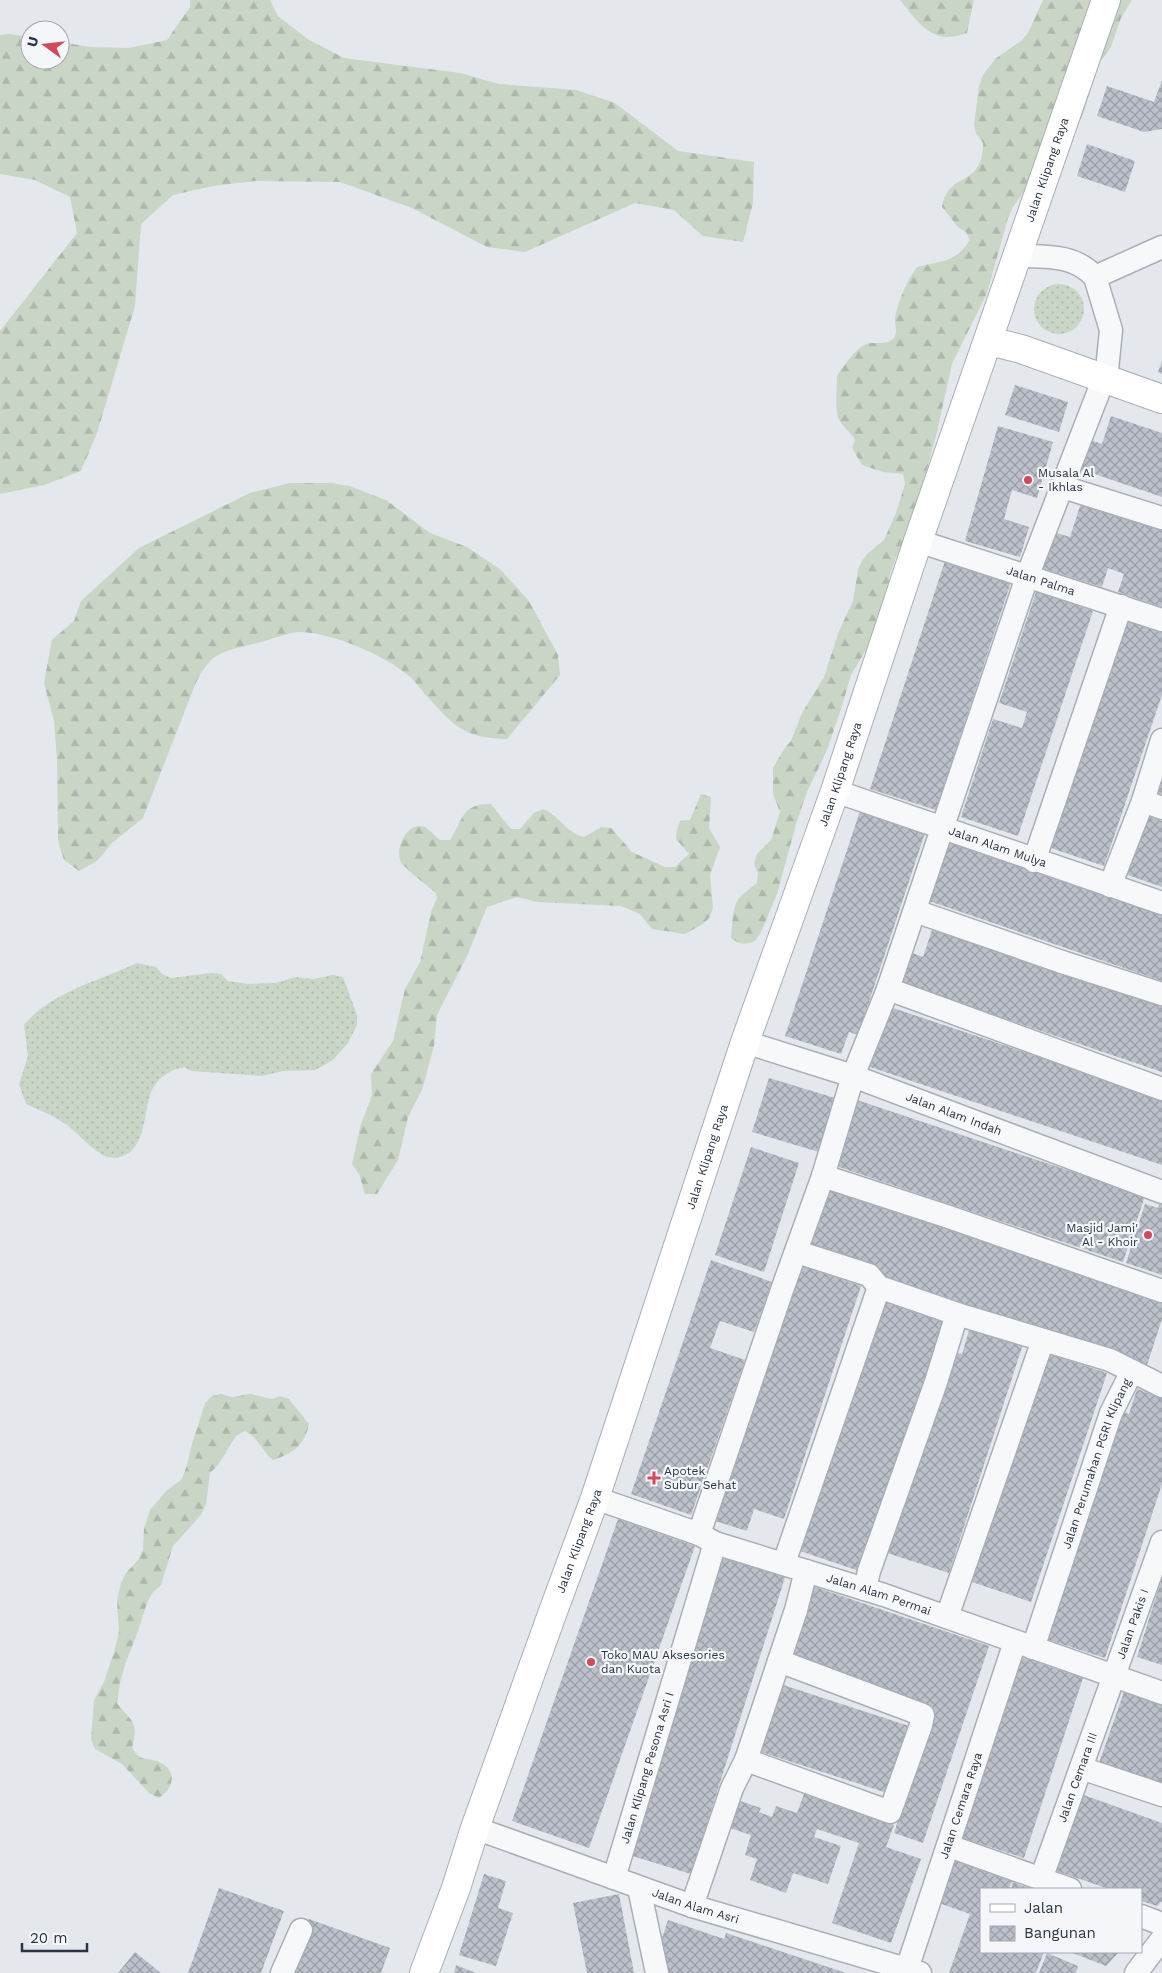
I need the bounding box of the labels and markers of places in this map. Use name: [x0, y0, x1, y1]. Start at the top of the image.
place label: Musala Al - Ikhlas: [1038, 466, 1094, 494]
marker: Musala Al - Ikhlas: [1022, 474, 1034, 486]
place label: Masjid Jami' Al - Khoir: [1066, 1221, 1138, 1249]
marker: Masjid Jami' Al - Khoir: [1142, 1229, 1154, 1241]
place label: Apotek Subur Sehat: [664, 1464, 736, 1492]
marker: Apotek Subur Sehat: [648, 1472, 660, 1484]
place label: Toko MAU Aksesories dan Kuota: [601, 1648, 725, 1676]
marker: Toko MAU Aksesories dan Kuota: [585, 1656, 597, 1668]

